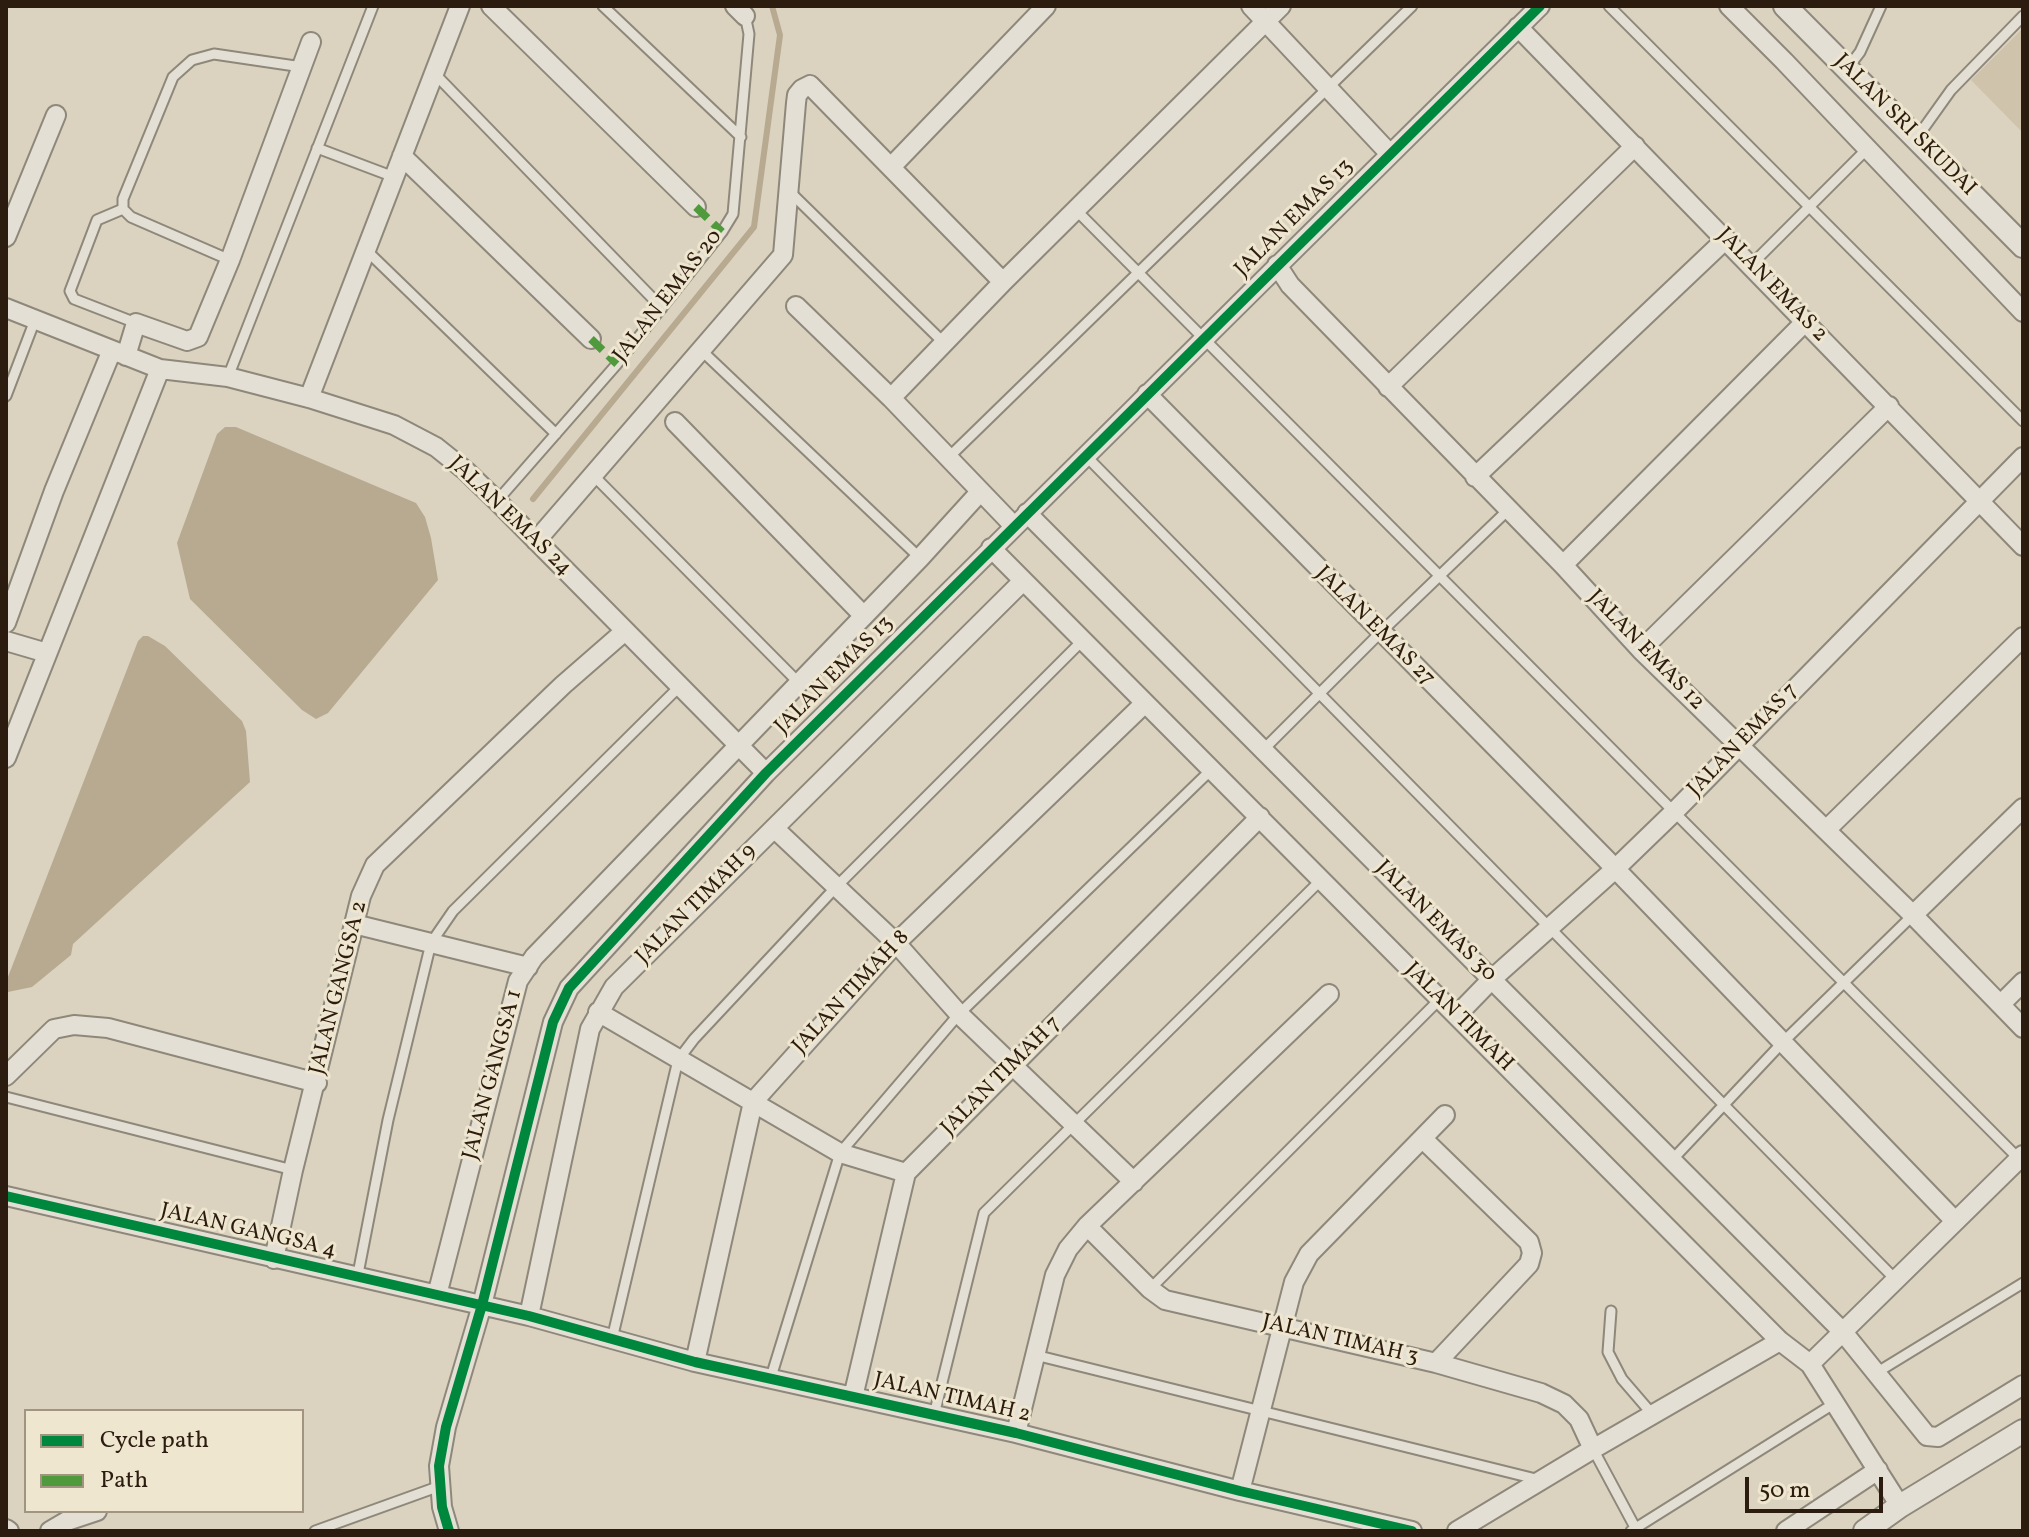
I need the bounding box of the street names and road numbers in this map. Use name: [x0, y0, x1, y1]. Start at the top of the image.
street label: JALAN SRI SKUDAI: [1827, 49, 1981, 203]
street label: JALAN EMAS 13: [1230, 154, 1360, 284]
street label: JALAN EMAS 2: [1710, 223, 1832, 349]
street label: JALAN EMAS 20: [609, 225, 729, 369]
street label: JALAN EMAS 24: [442, 451, 576, 583]
street label: JALAN EMAS 27: [1308, 561, 1440, 693]
street label: JALAN EMAS 12: [1581, 585, 1709, 717]
street label: JALAN EMAS 13: [770, 611, 900, 741]
street label: JALAN EMAS 7: [1683, 679, 1805, 803]
street label: JALAN TIMAH 9: [631, 839, 763, 971]
street label: JALAN EMAS 30: [1369, 856, 1501, 988]
street label: JALAN GANGSA 2: [306, 898, 374, 1078]
street label: JALAN TIMAH 8: [788, 926, 916, 1060]
street label: JALAN TIMAH: [1398, 958, 1518, 1078]
street label: JALAN GANGSA 1: [459, 987, 529, 1163]
street label: JALAN TIMAH 7: [936, 1011, 1068, 1143]
street label: JALAN GANGSA 4: [157, 1199, 339, 1265]
street label: JALAN TIMAH 3: [1259, 1310, 1421, 1372]
street label: JALAN TIMAH 2: [871, 1368, 1033, 1430]

